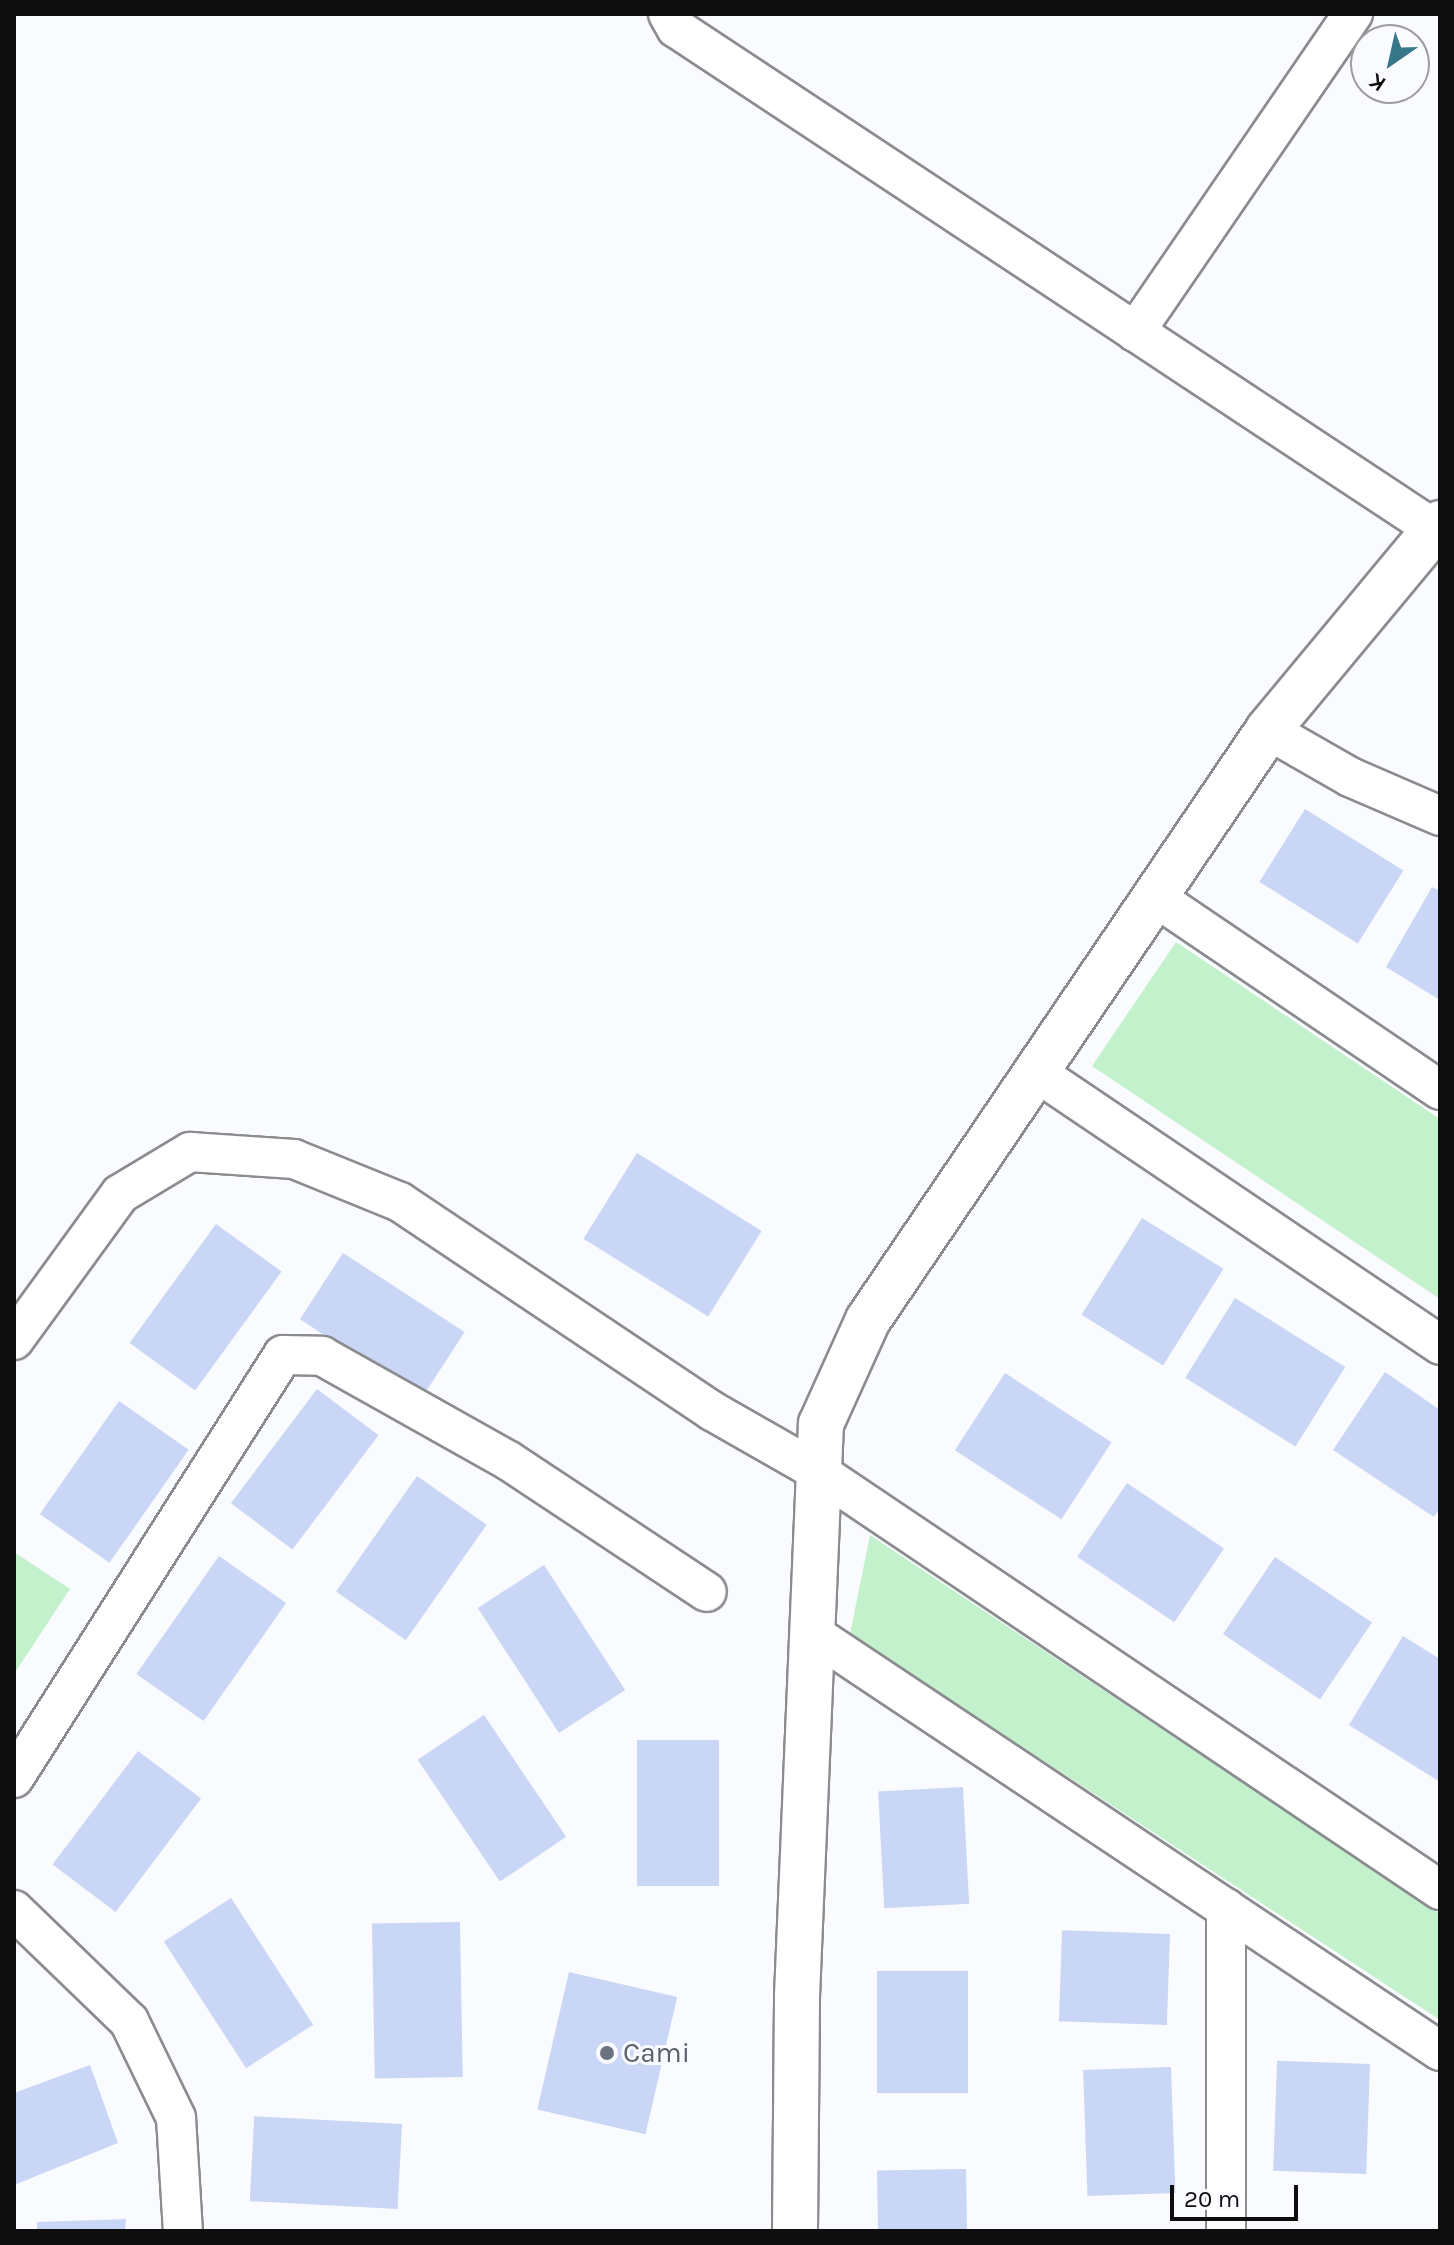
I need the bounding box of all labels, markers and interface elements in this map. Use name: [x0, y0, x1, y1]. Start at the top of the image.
north arrow: [1350, 24, 1430, 104]
text: K: [1364, 67, 1391, 97]
place label: Cami: [623, 2036, 690, 2070]
marker: Cami: [598, 2044, 616, 2062]
scale bar: [1174, 2169, 1302, 2219]
text: 20 m: [1184, 2185, 1240, 2213]

